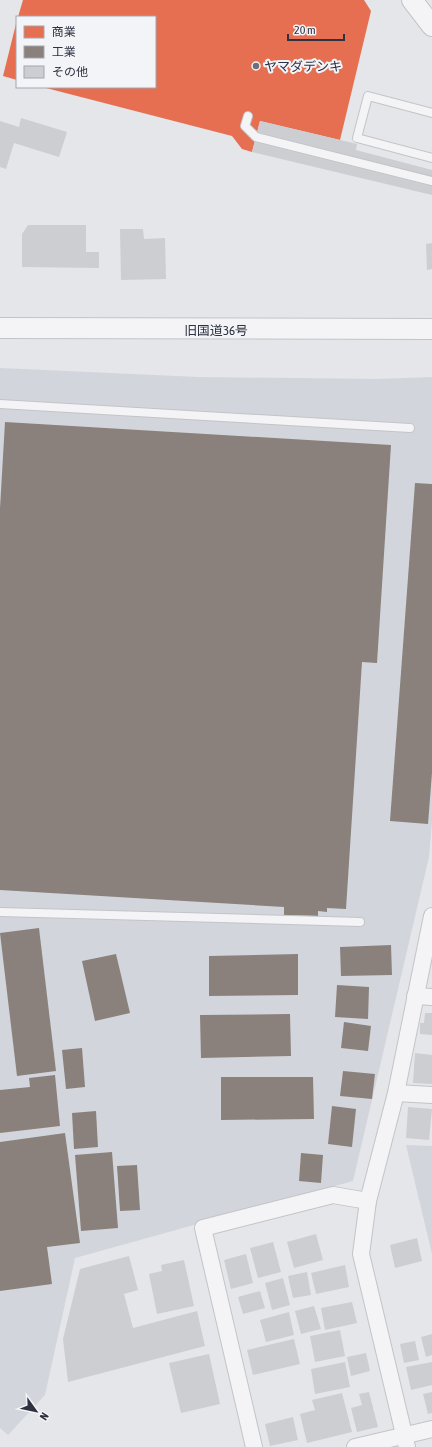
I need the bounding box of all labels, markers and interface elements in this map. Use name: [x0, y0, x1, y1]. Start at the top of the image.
legend: [16, 16, 156, 88]
scale bar: [288, 16, 344, 42]
text: 20 m: [294, 23, 316, 37]
text: 商業: [52, 25, 76, 39]
text: 工業: [52, 45, 76, 59]
place label: ヤマダデンキ: [264, 59, 342, 74]
marker: ヤマダデンキ: [251, 61, 261, 71]
text: その他: [52, 65, 88, 79]
street label: 旧国道36号: [184, 323, 248, 338]
north arrow: [16, 1391, 56, 1431]
text: N: [38, 1410, 51, 1422]

